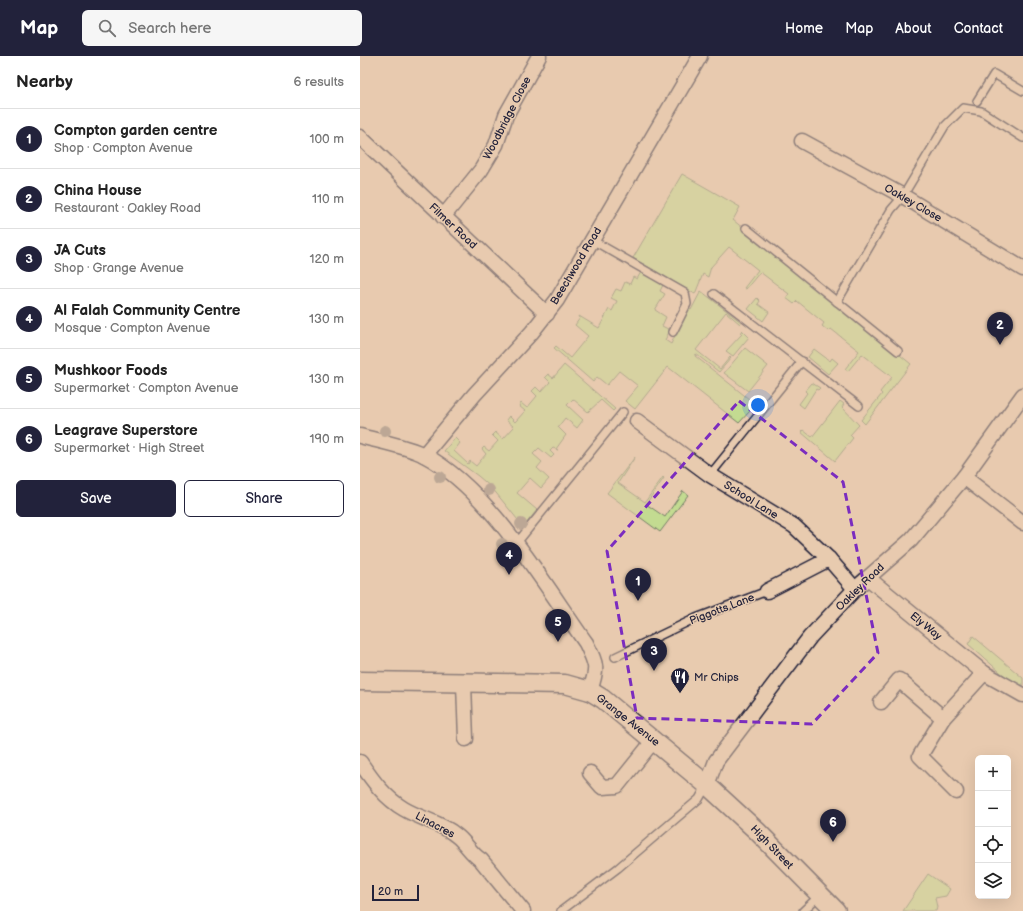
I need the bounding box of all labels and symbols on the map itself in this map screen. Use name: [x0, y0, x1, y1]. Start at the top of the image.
street label: Woodbridge Close: [480, 74, 534, 162]
street label: Oakley Close: [882, 181, 944, 225]
street label: Filmer Road: [426, 201, 480, 251]
street label: Beechwood Road: [548, 225, 604, 307]
pin: 2: [987, 312, 1013, 345]
your location: [748, 395, 768, 415]
street label: School Lane: [721, 478, 781, 522]
pin: 4: [496, 542, 522, 575]
street label: Oakley Road: [833, 561, 887, 613]
pin: 1: [625, 568, 651, 601]
street label: Piggotts Lane: [688, 591, 757, 627]
pin: 5: [545, 609, 571, 642]
street label: Ely Way: [907, 609, 945, 643]
pin: 3: [641, 638, 667, 671]
restaurant icon: Mr Chips: [669, 666, 691, 694]
place label: Mr Chips: [694, 671, 739, 684]
street label: Grange Avenue: [594, 691, 663, 749]
street label: Linacres: [413, 809, 457, 841]
pin: 6: [820, 809, 846, 842]
street label: High Street: [748, 822, 797, 872]
scale bar: [372, 883, 419, 902]

